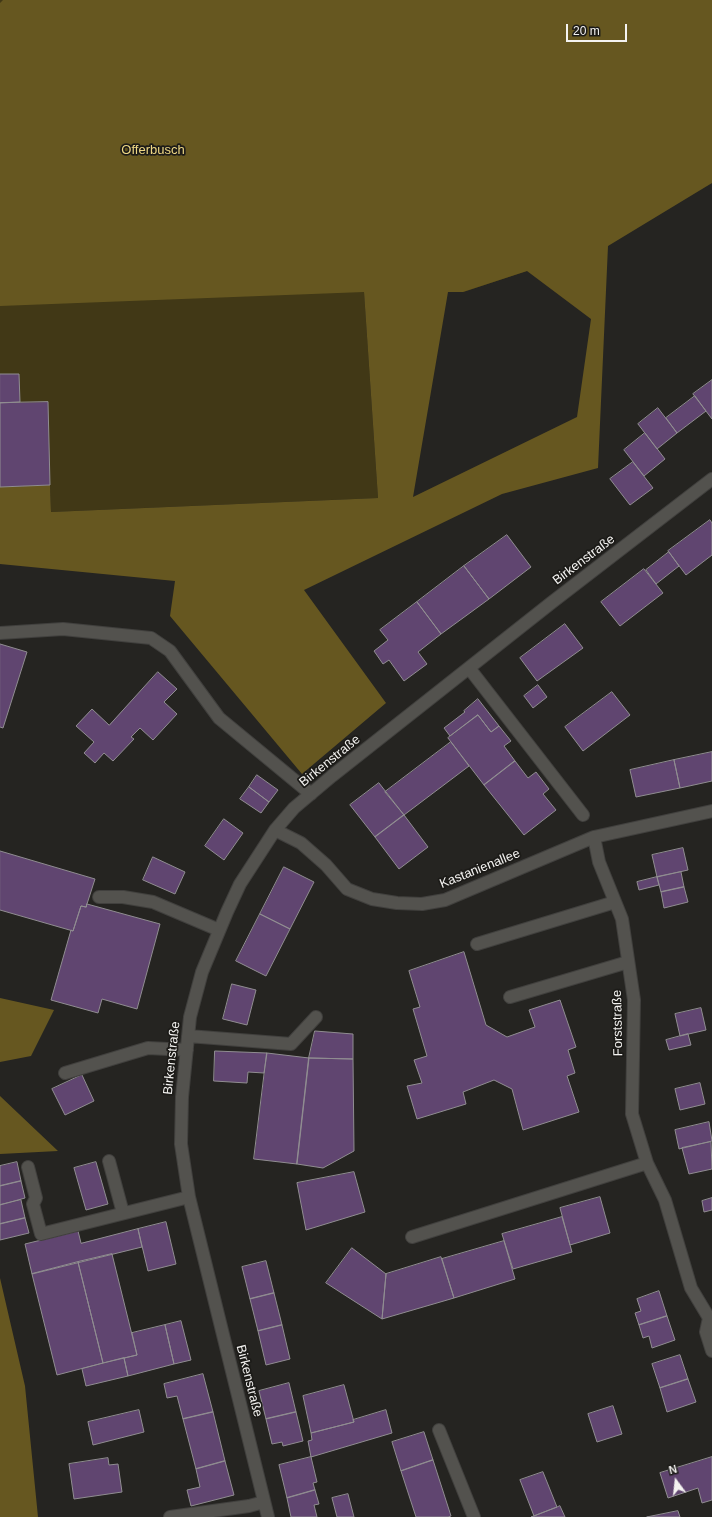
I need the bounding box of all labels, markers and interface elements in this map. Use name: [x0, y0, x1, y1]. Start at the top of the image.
scale bar: [568, 16, 629, 42]
text: 20 m: [573, 24, 600, 38]
park label: Offerbusch: [121, 142, 185, 158]
street label: Birkenstraße: [550, 532, 618, 588]
street label: Birkenstraße: [296, 732, 364, 790]
street label: Kastanienallee: [438, 846, 522, 892]
street label: Forststraße: [610, 990, 626, 1056]
street label: Birkenstraße: [160, 1021, 184, 1095]
street label: Birkenstraße: [233, 1343, 265, 1419]
north arrow: [656, 1461, 696, 1501]
text: N: [667, 1463, 678, 1476]

